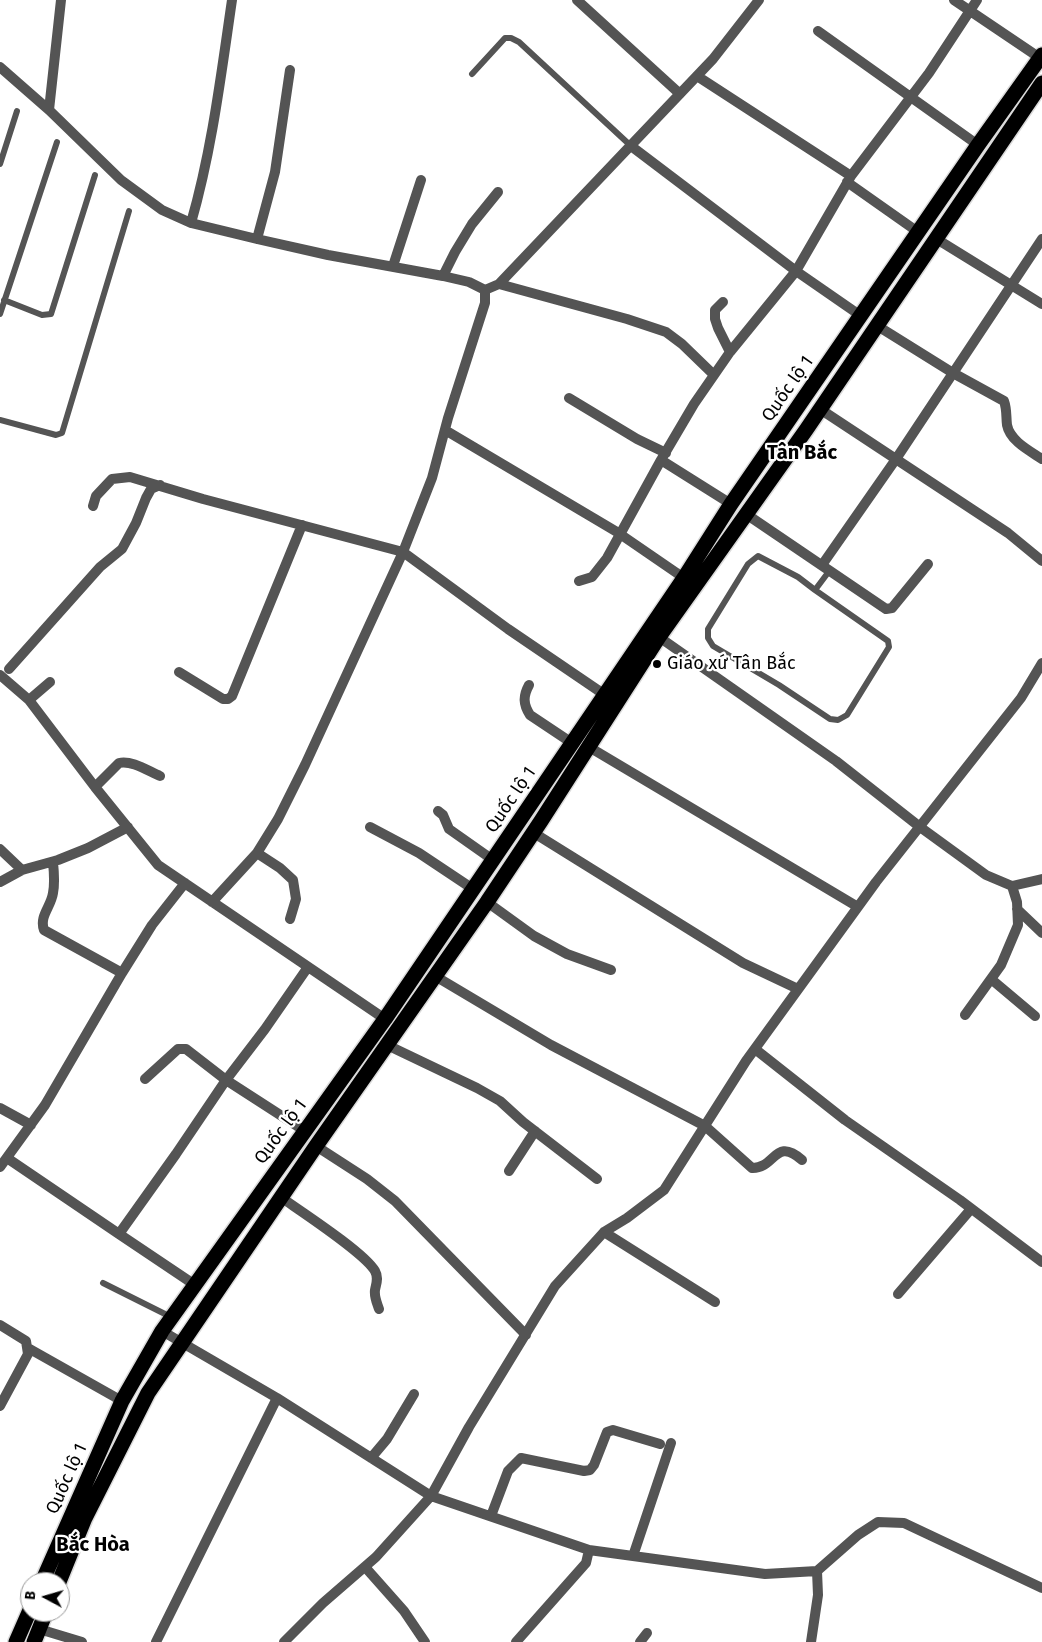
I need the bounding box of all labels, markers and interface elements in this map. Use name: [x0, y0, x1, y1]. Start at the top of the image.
street label: Quốc lộ 1: [758, 352, 818, 426]
district label: Tân Bắc: [767, 441, 837, 465]
place label: Giáo xứ Tân Bắc: [667, 653, 796, 675]
marker: Giáo xứ Tân Bắc: [651, 658, 663, 670]
street label: Quốc lộ 1: [481, 763, 541, 837]
street label: Quốc lộ 1: [250, 1095, 312, 1169]
street label: Quốc lộ 1: [42, 1440, 92, 1518]
district label: Bắc Hòa: [56, 1533, 130, 1557]
north arrow: [20, 1572, 70, 1622]
text: B: [22, 1590, 39, 1601]

